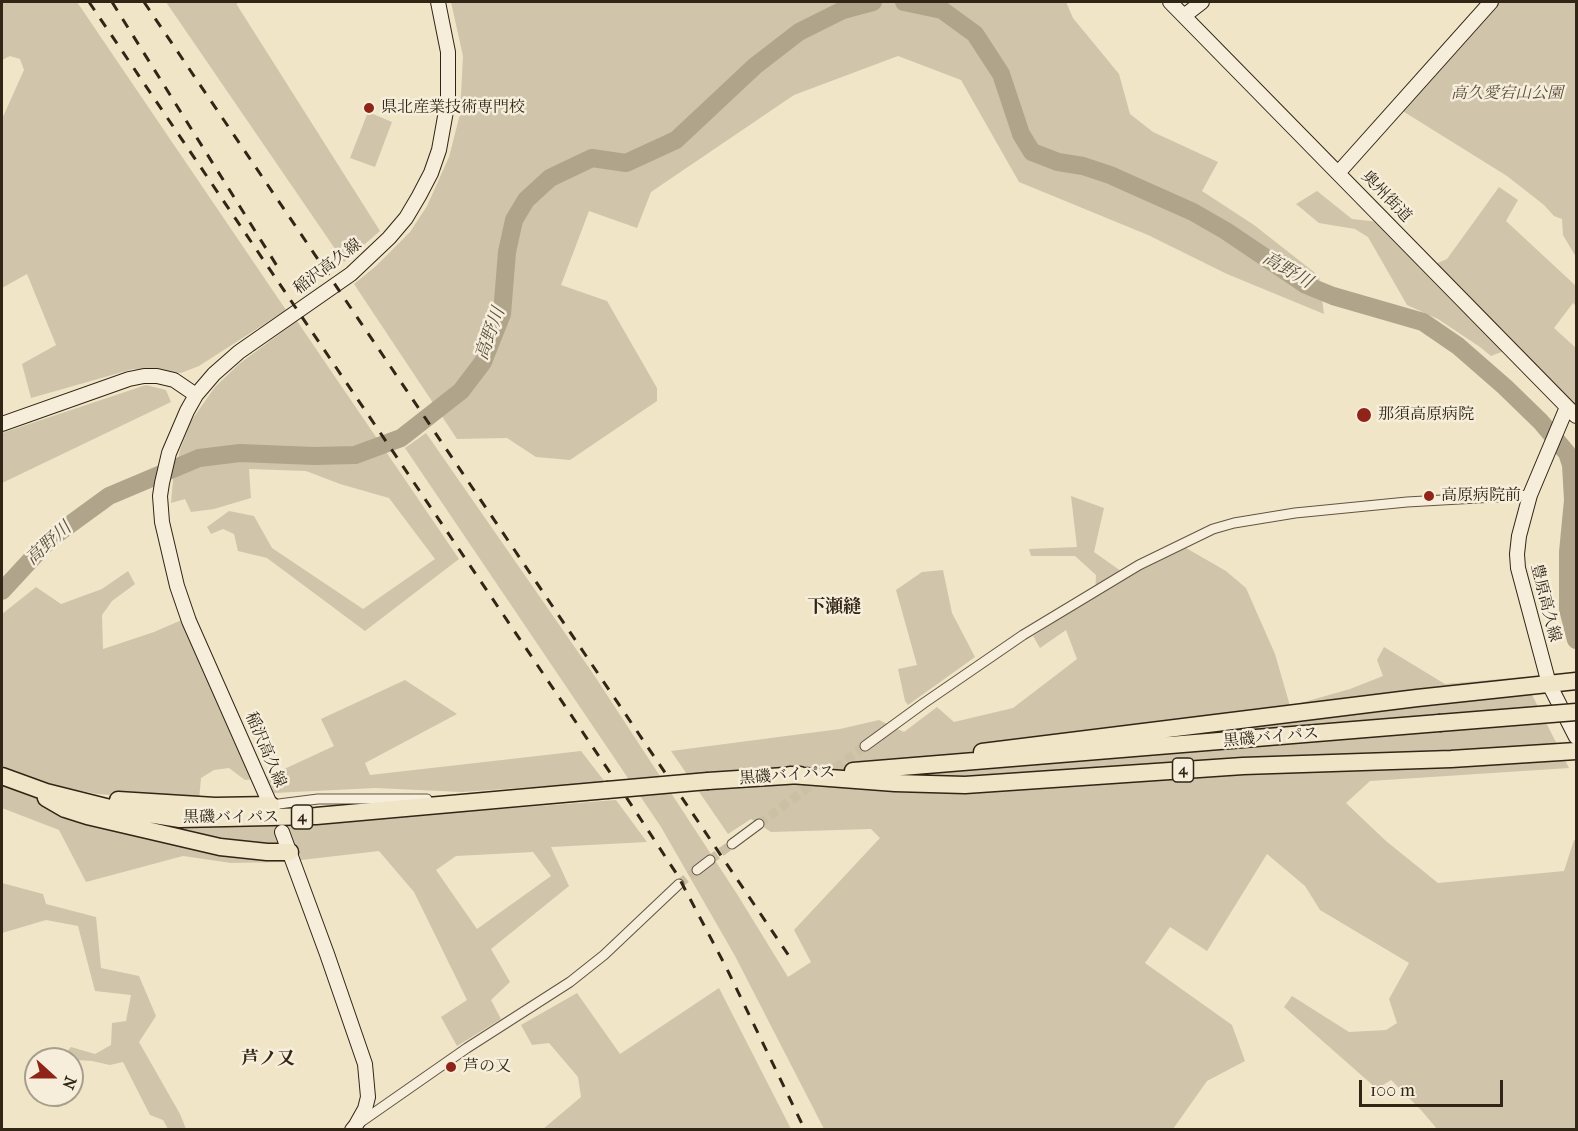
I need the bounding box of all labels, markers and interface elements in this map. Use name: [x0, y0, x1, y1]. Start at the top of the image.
park label: 高久愛宕山公園: [1451, 84, 1563, 104]
place label: 県北産業技術専門校: [381, 98, 525, 118]
marker: 県北産業技術専門校: [362, 101, 376, 115]
street label: 奥州街道: [1357, 167, 1415, 227]
street label: 稲沢高久線: [290, 235, 366, 299]
water label: 高野川: [1258, 248, 1316, 294]
water label: 高野川: [472, 305, 510, 363]
place label: 那須高原病院: [1378, 405, 1474, 425]
marker: 那須高原病院: [1355, 406, 1373, 424]
place label: 高原病院前: [1441, 486, 1521, 506]
marker: 高原病院前: [1422, 489, 1436, 503]
water label: 高野川: [22, 518, 76, 570]
street label: 豊原高久線: [1526, 562, 1564, 644]
district label: 下瀬縫: [807, 597, 861, 619]
street label: 稲沢高久線: [241, 709, 289, 791]
street label: 黒磯バイパス: [1222, 724, 1320, 752]
road number: 4: [1172, 758, 1194, 782]
street label: 黒磯バイパス: [738, 763, 836, 789]
road number: 4: [292, 805, 312, 829]
street label: 黒磯バイパス: [183, 808, 279, 828]
north arrow: [24, 1047, 84, 1107]
district label: 芦ノ又: [241, 1049, 295, 1071]
place label: 芦の又: [463, 1057, 511, 1077]
marker: 芦の又: [444, 1060, 458, 1074]
scale bar: [1362, 1068, 1506, 1106]
text: N: [58, 1074, 80, 1092]
text: 100 m: [1370, 1080, 1415, 1101]

